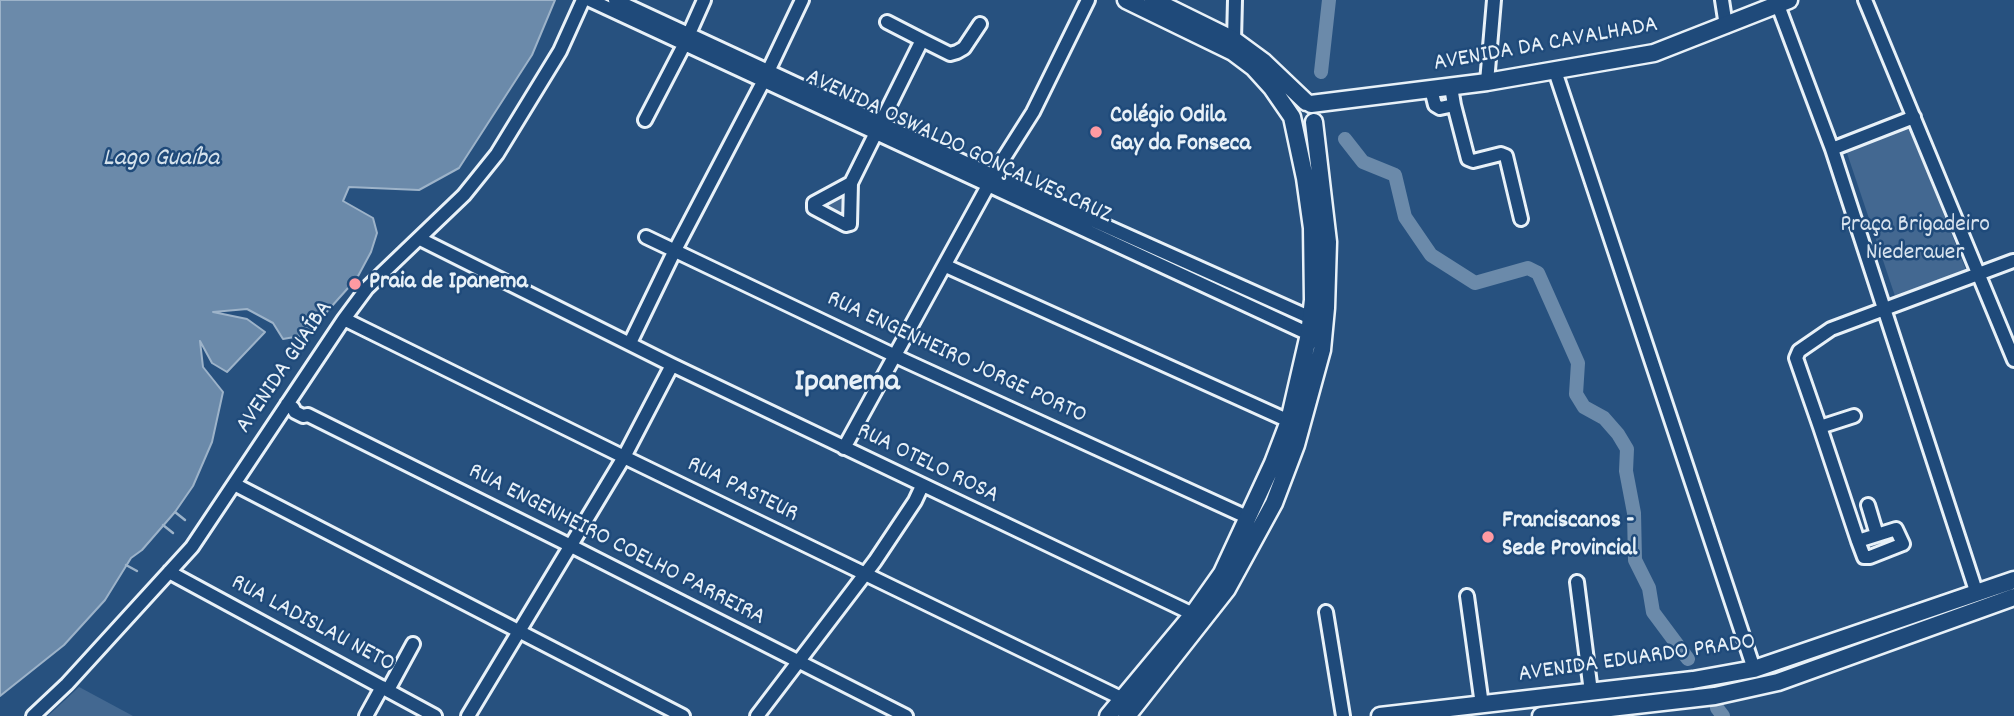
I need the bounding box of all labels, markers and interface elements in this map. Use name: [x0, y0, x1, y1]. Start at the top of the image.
street label: AVENIDA DA CAVALHADA: [1432, 12, 1660, 80]
street label: AVENIDA OSWALDO GONÇALVES CRUZ: [800, 64, 1116, 232]
place label: Colégio Odila Gay da Fonseca: [1110, 104, 1251, 160]
marker: Colégio Odila Gay da Fonseca: [1088, 124, 1104, 140]
water label: Lago Guaíba: [103, 144, 219, 176]
park label: Praça Brigadeiro Niederauer: [1840, 213, 1990, 269]
place label: Praia de Ipanema: [369, 270, 528, 298]
marker: Praia de Ipanema: [347, 276, 363, 292]
street label: RUA ENGENHEIRO JORGE PORTO: [821, 286, 1091, 432]
street label: AVENIDA GUAÍBA: [231, 296, 341, 440]
district label: Ipanema: [794, 366, 900, 404]
street label: RUA OTELO ROSA: [851, 418, 1003, 512]
street label: RUA PASTEUR: [682, 452, 802, 530]
street label: RUA ENGENHEIRO COELHO PARREIRA: [463, 458, 769, 634]
place label: Franciscanos - Sede Provincial: [1502, 509, 1637, 565]
marker: Franciscanos - Sede Provincial: [1480, 529, 1496, 545]
street label: RUA LADISLAU NETO: [225, 570, 399, 680]
street label: AVENIDA EDUARDO PRADO: [1517, 629, 1757, 691]

